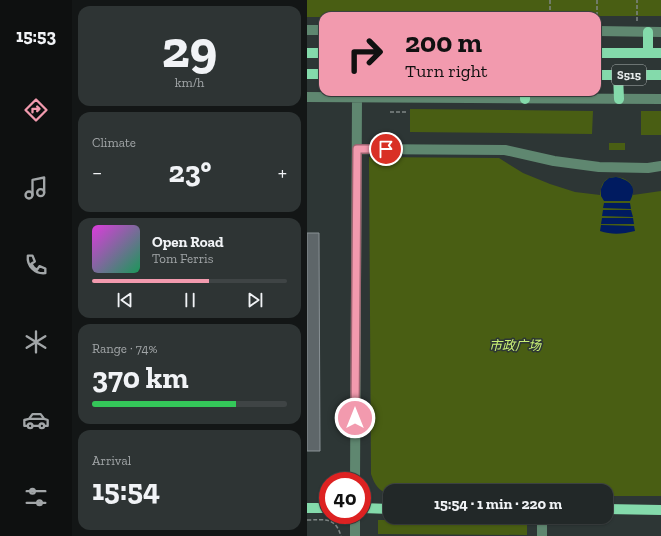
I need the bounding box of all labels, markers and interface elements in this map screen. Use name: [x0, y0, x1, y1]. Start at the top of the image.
text: 29: [162, 18, 217, 80]
text: 15:53: [16, 25, 56, 47]
text: 200 m: [405, 26, 482, 59]
icon: right: [339, 28, 391, 80]
text: Turn right: [405, 60, 487, 82]
road number: S515: [612, 65, 646, 85]
text: km/h: [175, 75, 204, 90]
icon: directions: [22, 96, 50, 124]
pin: [369, 132, 403, 166]
text: Climate: [92, 135, 136, 150]
icon: arrive: [375, 138, 397, 160]
text: 23°: [169, 154, 212, 190]
text: −: [92, 159, 102, 186]
text: +: [278, 159, 287, 186]
icon: music: [22, 174, 50, 202]
text: Open Road: [152, 233, 224, 251]
icon: phone: [22, 251, 50, 279]
text: Tom Ferris: [152, 251, 213, 266]
icon: previous: [114, 289, 136, 311]
icon: pause: [179, 289, 201, 311]
icon: next: [244, 289, 266, 311]
icon: climate: [22, 328, 50, 356]
park label: 市政广场: [489, 338, 542, 353]
text: Range · 74%: [92, 341, 157, 356]
text: 370 km: [92, 360, 189, 396]
position arrow: [334, 397, 376, 439]
icon: car: [22, 406, 50, 434]
text: Arrival: [92, 453, 131, 468]
text: 15:54: [92, 472, 160, 508]
speed limit sign: 40: [319, 472, 371, 524]
icon: filters: [22, 483, 50, 511]
text: 15:54 · 1 min · 220 m: [434, 495, 562, 513]

